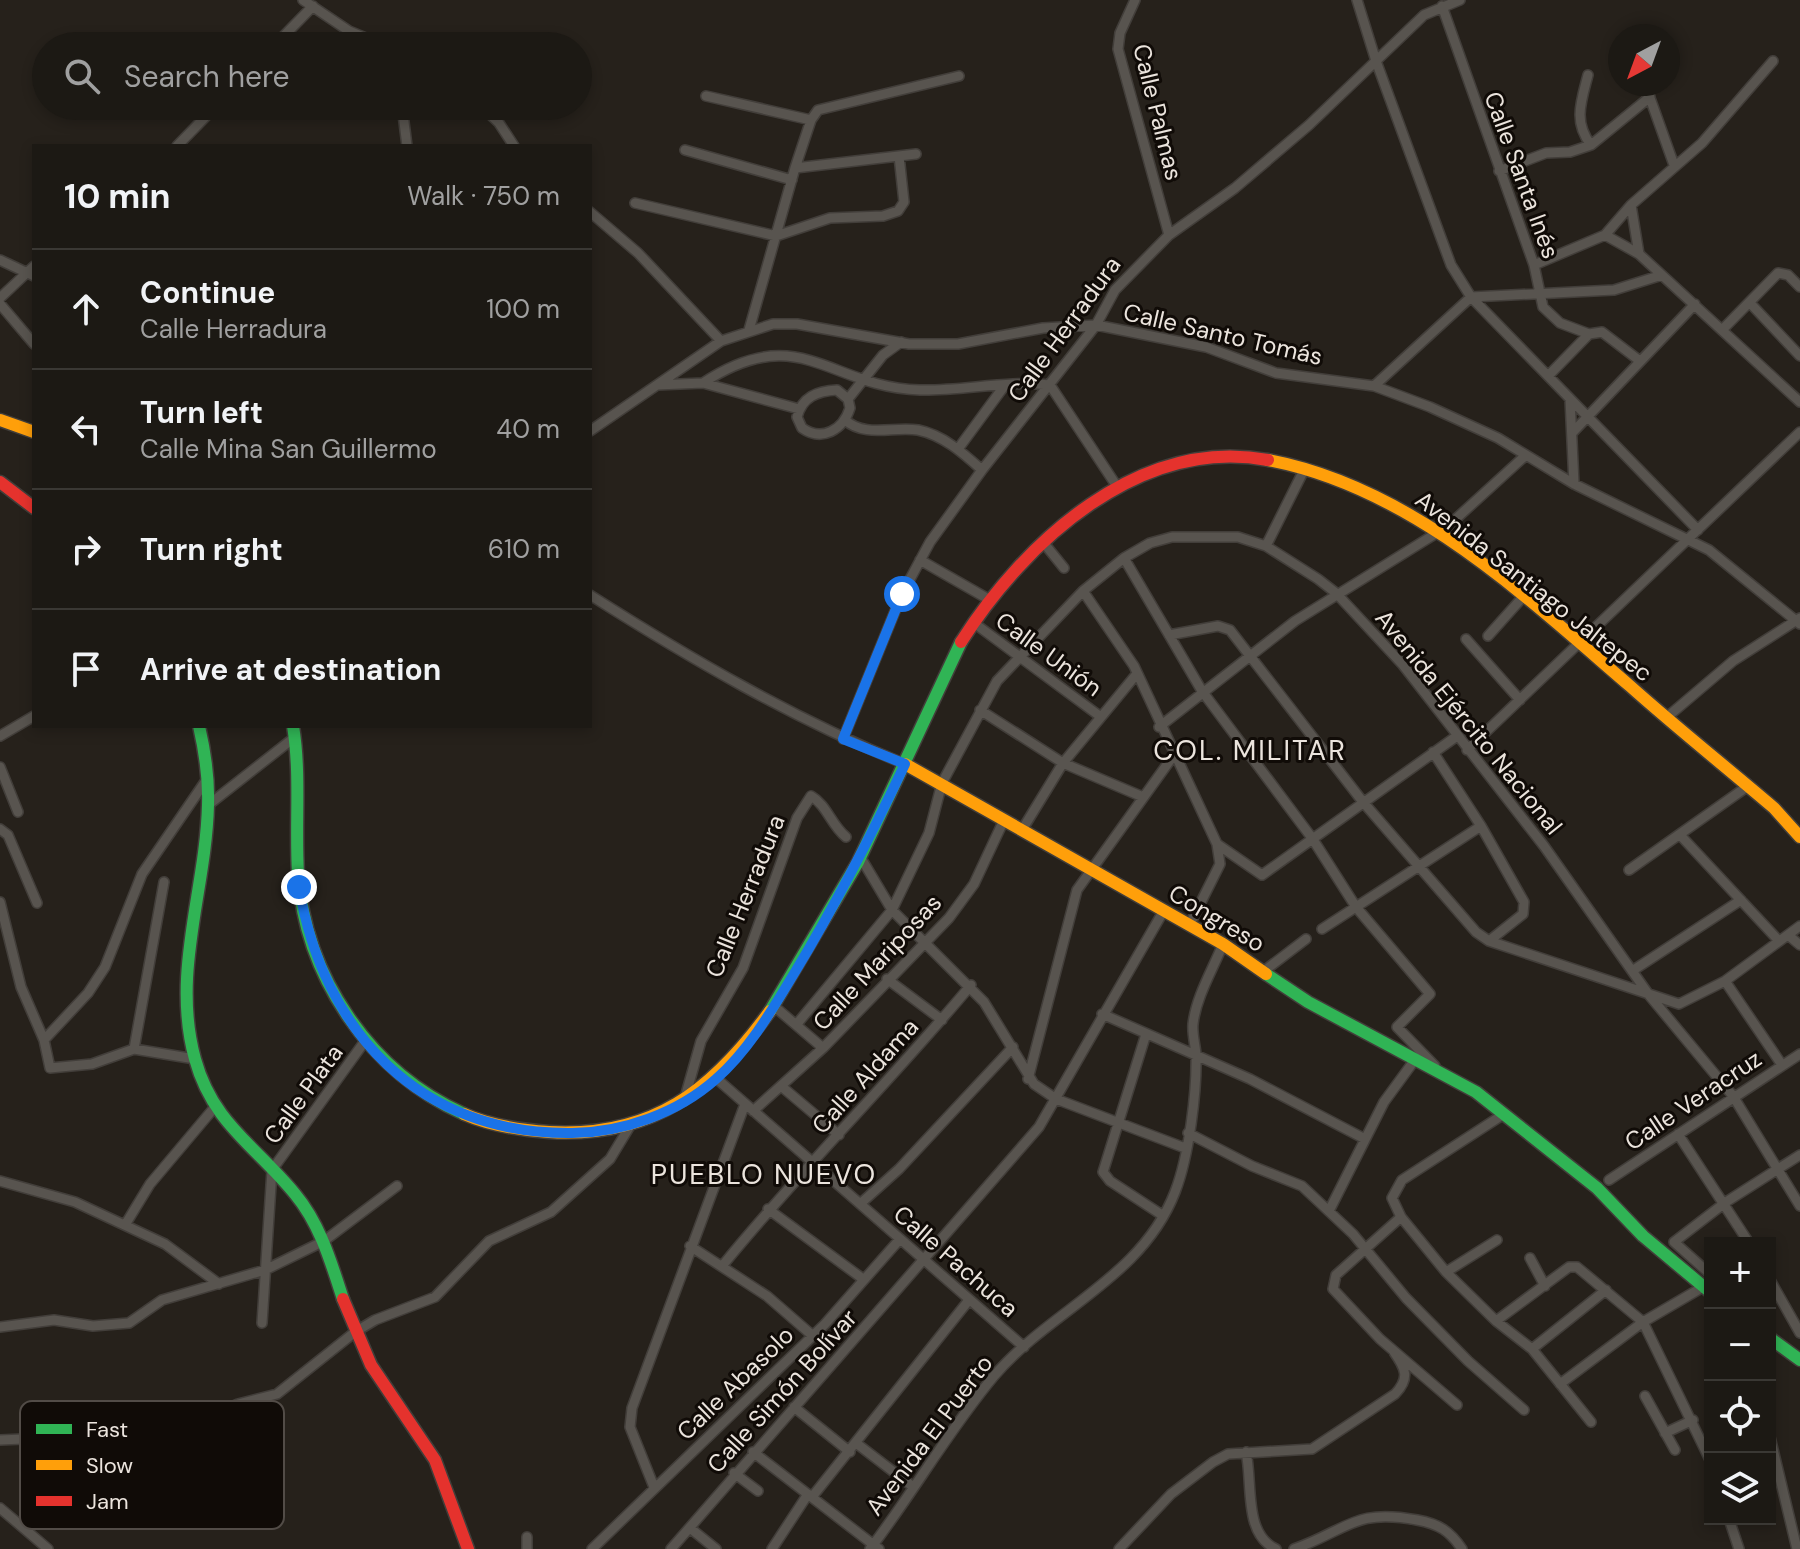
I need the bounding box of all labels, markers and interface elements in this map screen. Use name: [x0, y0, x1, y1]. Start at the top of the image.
north arrow: [1608, 24, 1680, 96]
search box: [32, 32, 592, 120]
street label: Calle Palmas: [1126, 41, 1190, 183]
icon: search: [60, 54, 104, 98]
text: Search here: [124, 57, 290, 96]
street label: Calle Santa Inés: [1477, 87, 1567, 263]
text: 10 min: [64, 174, 171, 219]
text: Walk · 750 m: [407, 179, 560, 213]
street label: Calle Herradura: [1001, 250, 1127, 408]
text: Continue: [140, 273, 275, 312]
icon: ahead: [64, 287, 108, 331]
text: 100 m: [486, 292, 560, 326]
street label: Calle Santo Tomás: [1120, 296, 1326, 372]
text: Calle Herradura: [140, 312, 327, 346]
text: Turn left: [140, 393, 263, 432]
icon: left: [64, 407, 108, 451]
text: 40 m: [496, 412, 560, 446]
text: Calle Mina San Guillermo: [140, 432, 437, 466]
street label: Avenida Santiago Jaltepec: [1409, 484, 1659, 688]
icon: right: [64, 527, 108, 571]
text: Turn right: [140, 530, 283, 569]
text: 610 m: [488, 532, 560, 566]
route start: [884, 576, 920, 612]
street label: Avenida Ejército Nacional: [1369, 603, 1569, 841]
street label: Calle Unión: [990, 605, 1108, 703]
icon: arrive: [64, 647, 108, 691]
text: Arrive at destination: [140, 650, 441, 689]
district label: COL. MILITAR: [1153, 732, 1347, 769]
street label: Calle Herradura: [698, 810, 792, 982]
route end: [281, 869, 317, 905]
street label: Congreso: [1163, 877, 1271, 959]
street label: Calle Mariposas: [806, 887, 948, 1037]
street label: Calle Aldama: [805, 1012, 925, 1140]
street label: Calle Plata: [257, 1038, 349, 1150]
street label: Calle Veracruz: [1619, 1043, 1767, 1157]
district label: PUEBLO NUEVO: [651, 1156, 877, 1193]
street label: Calle Pachuca: [887, 1198, 1025, 1324]
map controls: [1704, 1237, 1776, 1525]
button: +: [1704, 1237, 1776, 1309]
street label: Calle Simón Bolívar: [700, 1303, 864, 1479]
button: −: [1704, 1309, 1776, 1381]
street label: Calle Abasolo: [670, 1319, 800, 1447]
street label: Avenida El Puerto: [858, 1349, 1000, 1521]
button: locate: [1704, 1381, 1776, 1453]
legend: [20, 1401, 284, 1529]
text: Fast: [86, 1415, 128, 1444]
text: Slow: [86, 1451, 133, 1480]
button: layers: [1704, 1453, 1776, 1525]
text: Jam: [86, 1487, 129, 1516]

